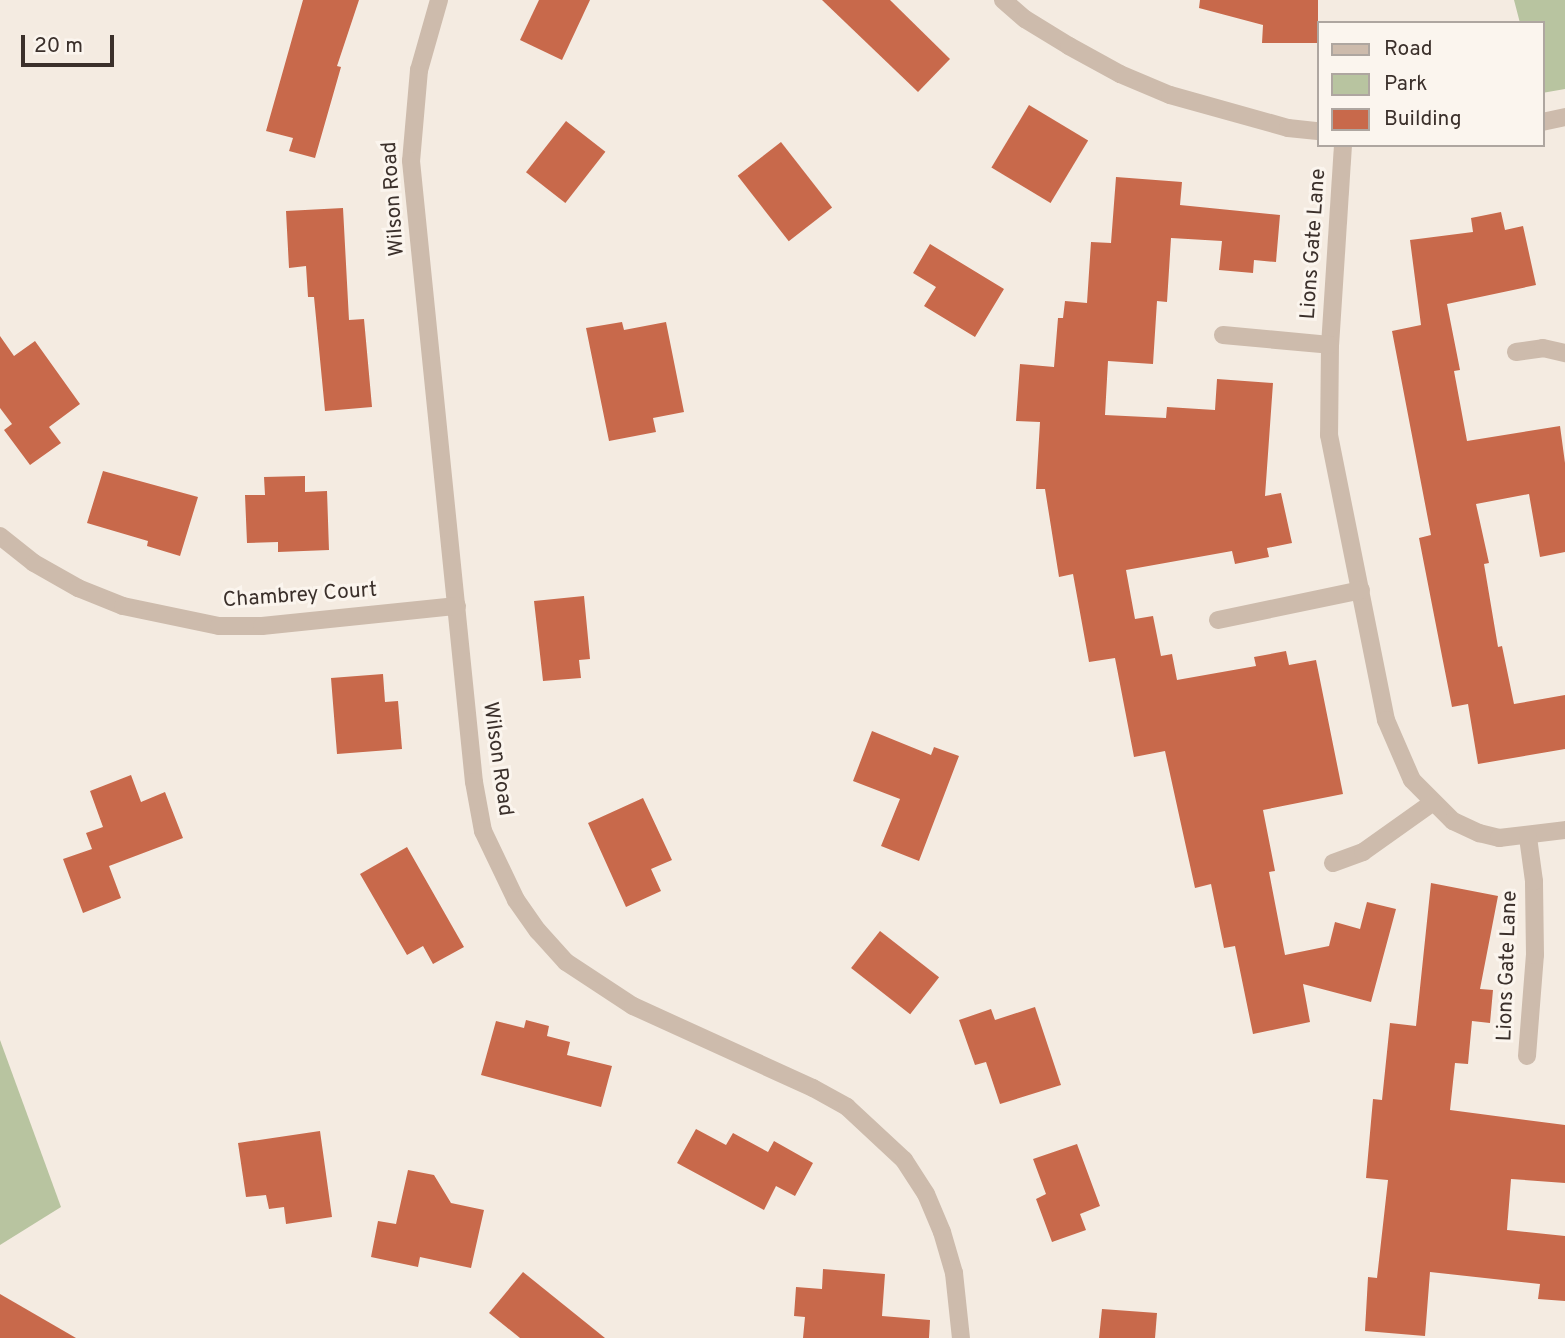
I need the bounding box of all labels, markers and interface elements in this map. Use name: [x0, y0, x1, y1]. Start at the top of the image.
scale bar: [24, 21, 117, 65]
legend: [1316, 21, 1544, 147]
text: 20 m: [34, 33, 83, 60]
text: Road: [1384, 36, 1433, 63]
text: Park: [1384, 71, 1427, 98]
text: Building: [1384, 106, 1462, 133]
street label: Wilson Road: [377, 141, 411, 257]
street label: Lions Gate Lane: [1296, 168, 1332, 320]
street label: Chambrey Court: [222, 578, 378, 614]
street label: Wilson Road: [477, 700, 517, 818]
street label: Lions Gate Lane: [1493, 890, 1523, 1042]

